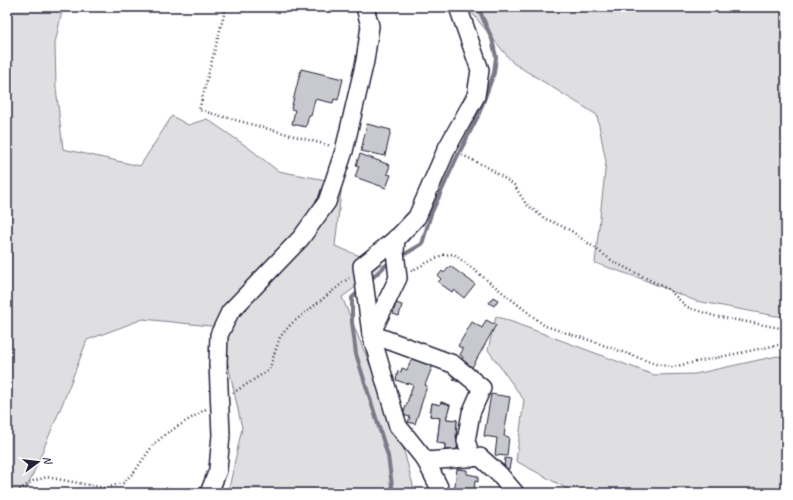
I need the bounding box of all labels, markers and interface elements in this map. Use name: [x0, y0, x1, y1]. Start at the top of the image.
north arrow: [18, 442, 58, 482]
text: N: [40, 454, 56, 467]

